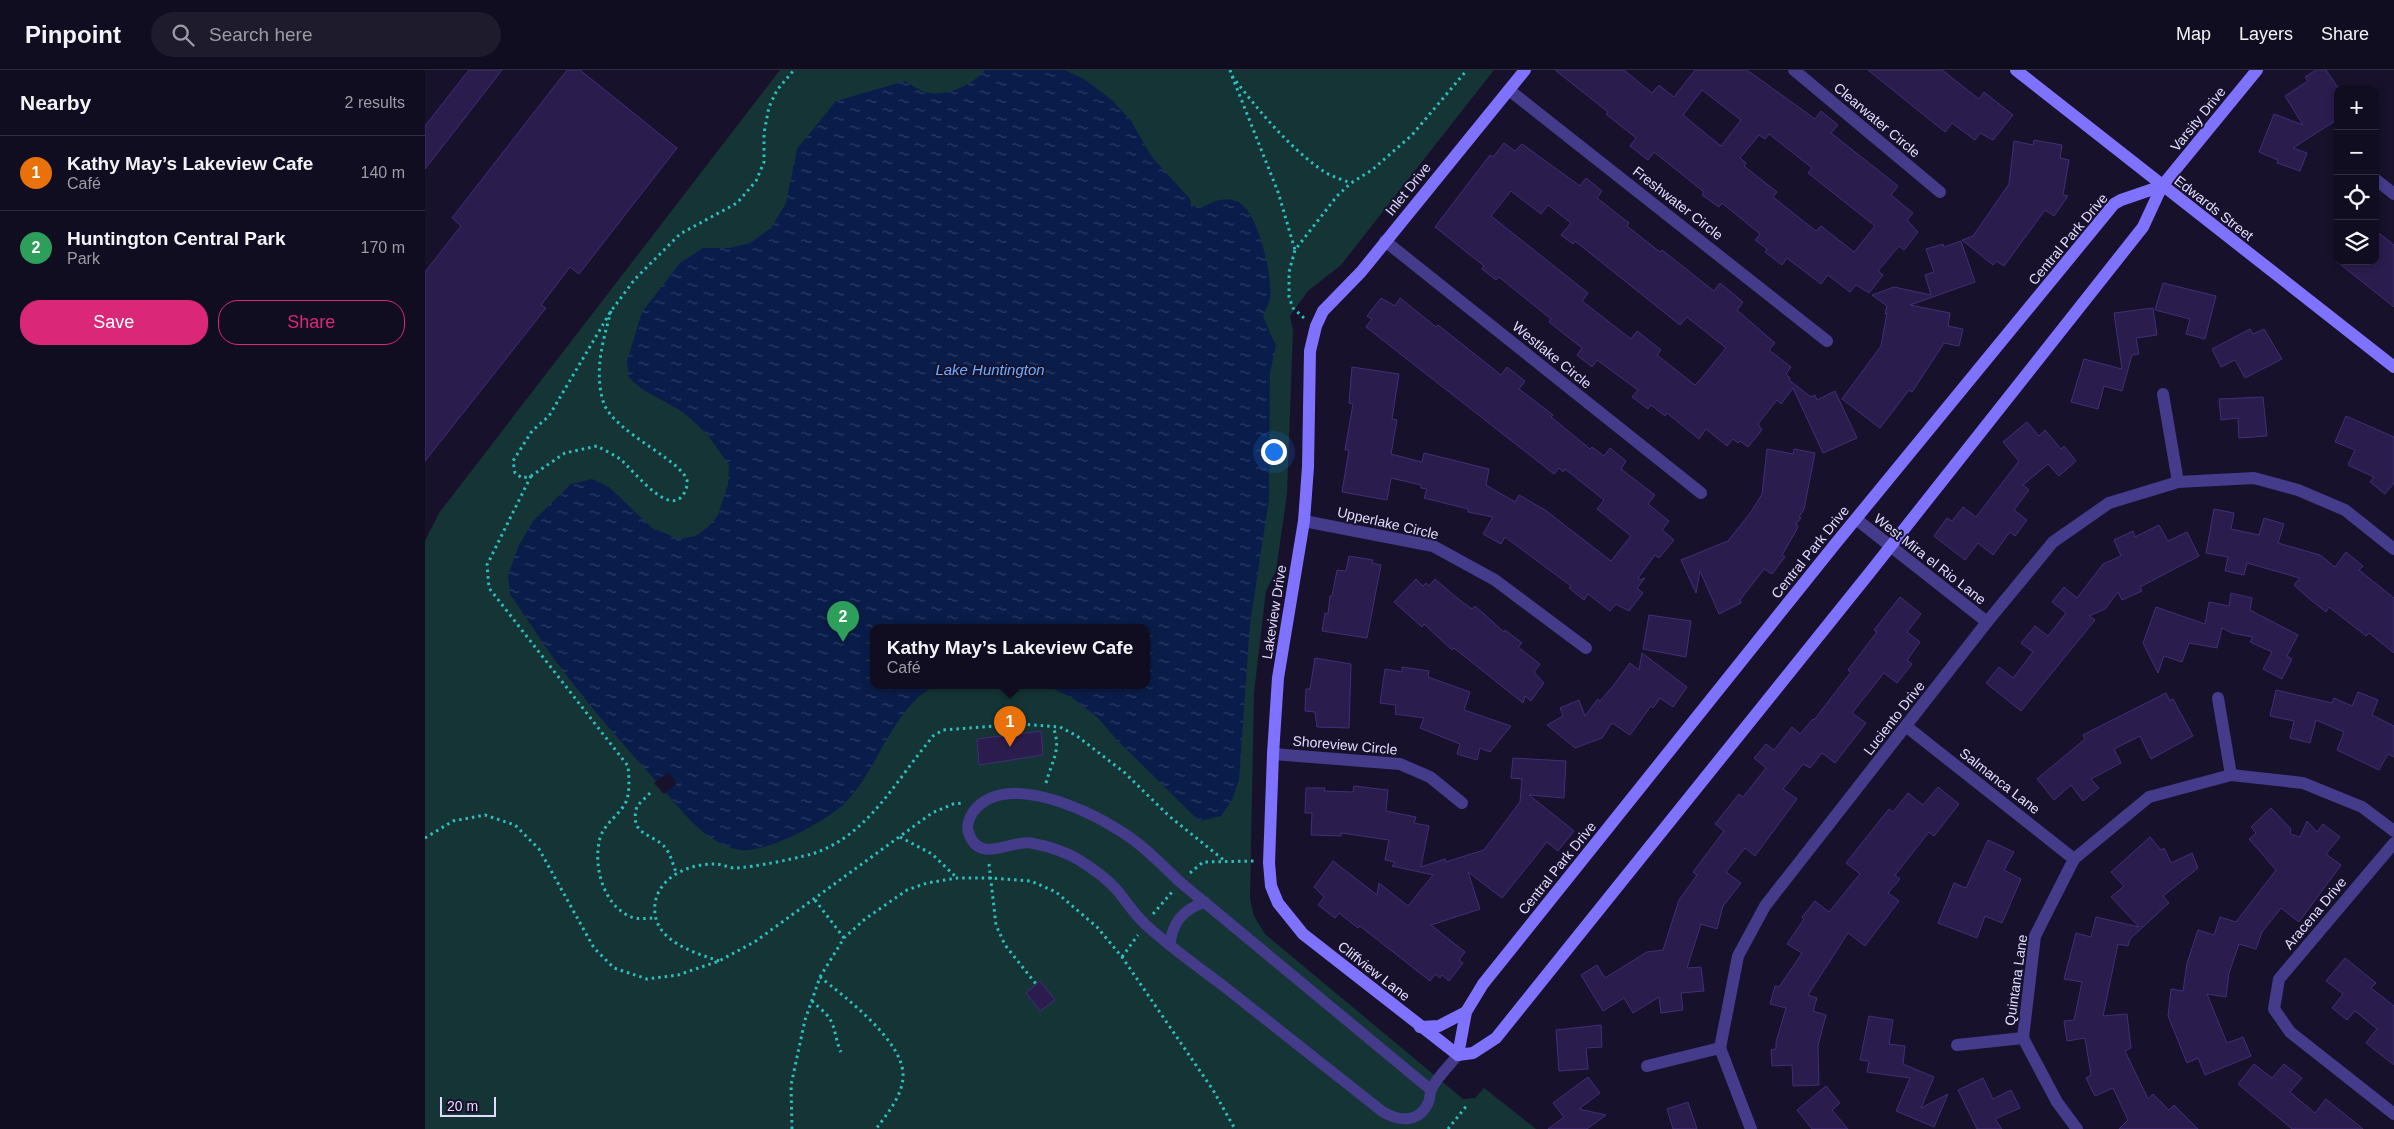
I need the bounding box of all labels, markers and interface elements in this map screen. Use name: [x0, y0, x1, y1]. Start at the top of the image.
search box: [151, 12, 501, 57]
text: Pinpoint: [25, 21, 121, 48]
icon: search: [169, 21, 197, 49]
text: Search here: [209, 24, 313, 45]
text: Map: [2176, 24, 2211, 44]
text: Layers: [2239, 24, 2293, 44]
text: Share: [2321, 24, 2369, 44]
street label: Clearwater Circle: [1831, 79, 1923, 161]
street label: Varsity Drive: [2167, 83, 2229, 154]
map controls: [2334, 85, 2379, 265]
button: +: [2334, 85, 2379, 130]
text: Nearby: [20, 91, 91, 114]
text: 2 results: [345, 94, 405, 111]
button: −: [2334, 130, 2379, 175]
text: Kathy May’s Lakeview Cafe: [67, 153, 313, 174]
street label: Inlet Drive: [1382, 159, 1434, 219]
street label: Freshwater Circle: [1630, 163, 1726, 243]
text: 1: [32, 164, 40, 181]
text: 140 m: [361, 164, 405, 181]
street label: Edwards Street: [2171, 172, 2257, 244]
text: Café: [67, 175, 101, 192]
button: locate: [2334, 175, 2379, 220]
street label: Central Park Drive: [2025, 190, 2111, 288]
button: layers: [2334, 220, 2379, 265]
text: Huntington Central Park: [67, 228, 286, 249]
text: 2: [32, 239, 40, 256]
text: 170 m: [361, 239, 405, 256]
text: Park: [67, 250, 100, 267]
button: Save: [20, 300, 208, 345]
button: Share: [218, 300, 405, 345]
street label: Westlake Circle: [1509, 318, 1595, 392]
water label: Lake Huntington: [935, 361, 1045, 378]
your location: [1261, 439, 1287, 465]
street label: Central Park Drive: [1768, 502, 1852, 601]
street label: Upperlake Circle: [1336, 504, 1440, 542]
street label: West Mira el Rio Lane: [1871, 510, 1989, 608]
street label: Lakeview Drive: [1259, 564, 1289, 660]
pin: 2: [827, 601, 859, 642]
popup: [870, 624, 1150, 689]
text: Kathy May’s Lakeview Cafe: [887, 637, 1133, 658]
text: Café: [887, 659, 921, 676]
street label: Luciento Drive: [1860, 678, 1928, 758]
pin: 1: [994, 706, 1026, 747]
street label: Shoreview Circle: [1292, 732, 1398, 758]
street label: Salmanca Lane: [1957, 745, 2043, 817]
street label: Central Park Drive: [1515, 818, 1599, 917]
street label: Aracena Drive: [2280, 874, 2350, 952]
street label: Quintana Lane: [2002, 933, 2030, 1027]
street label: Cliffview Lane: [1335, 938, 1413, 1004]
scale bar: [440, 1094, 496, 1117]
text: 20 m: [447, 1098, 478, 1114]

